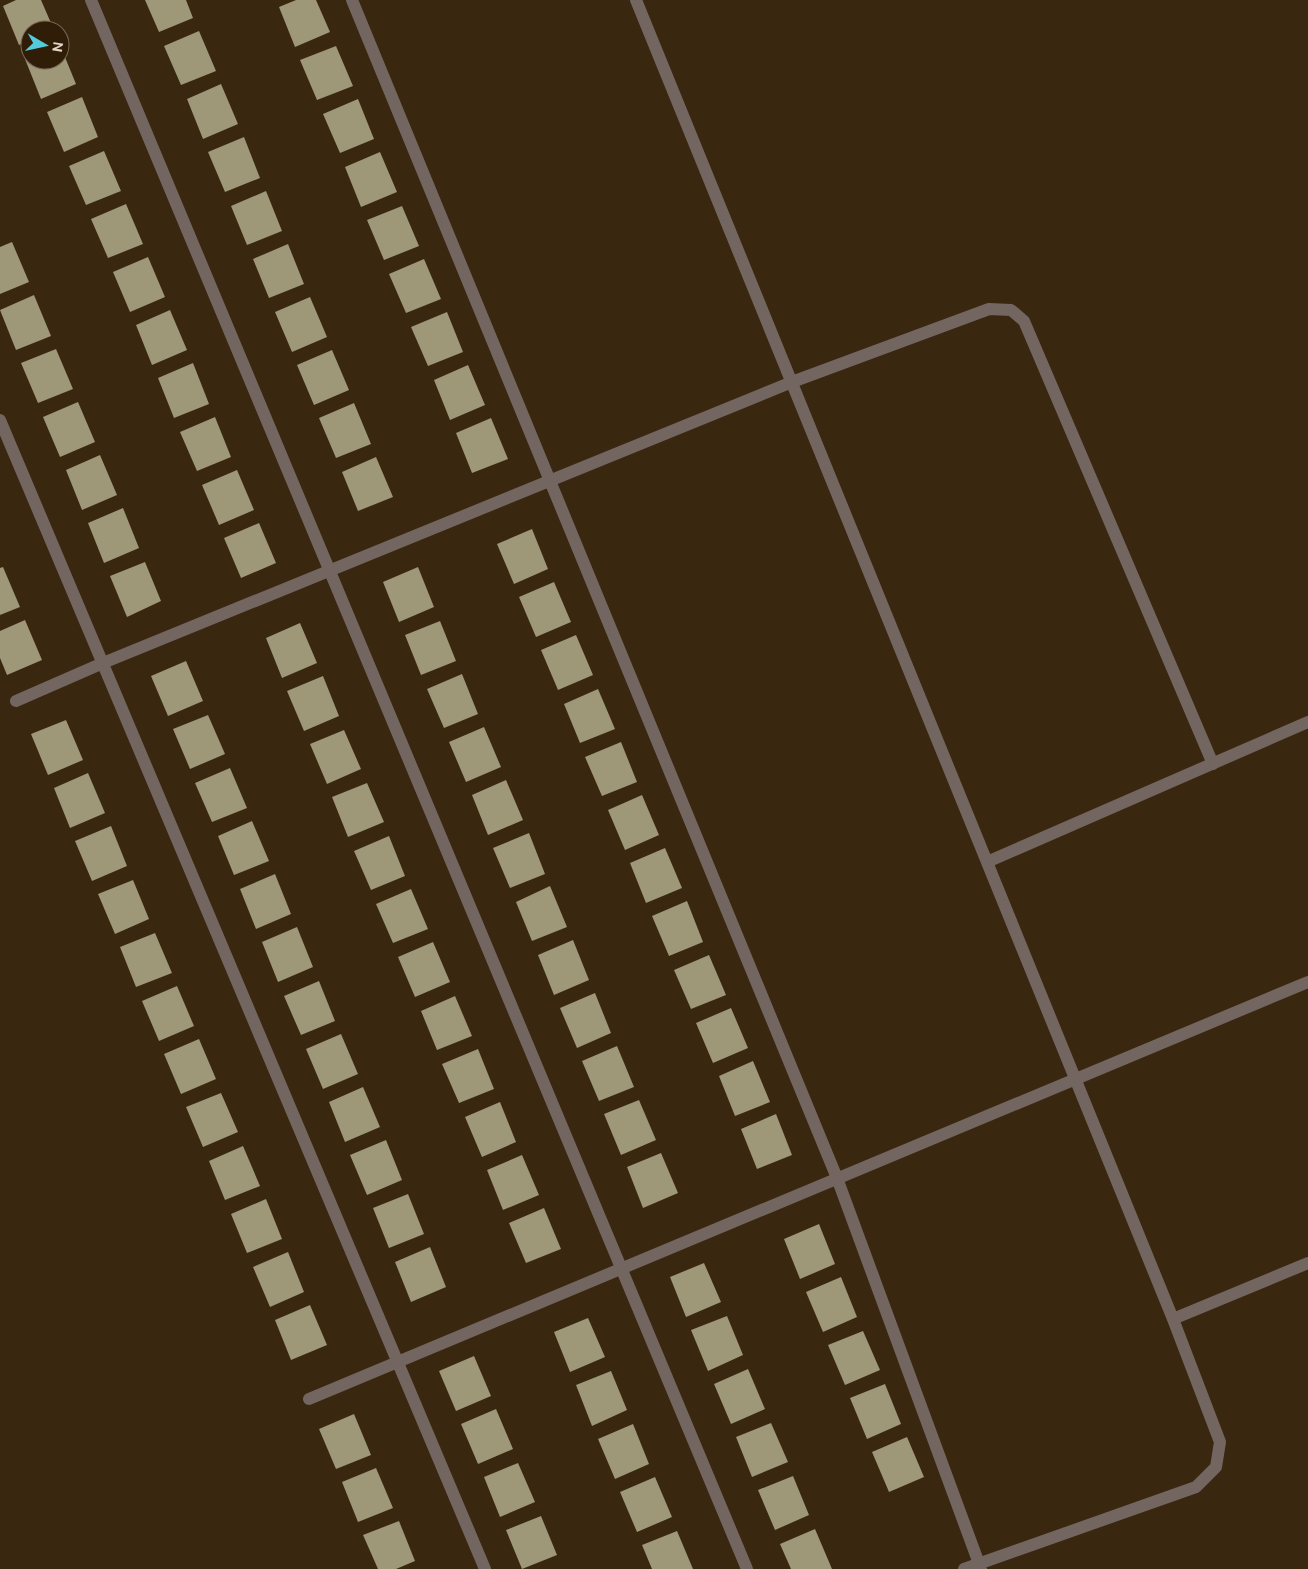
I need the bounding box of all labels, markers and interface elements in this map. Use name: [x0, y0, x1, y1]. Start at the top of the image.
north arrow: [20, 20, 70, 70]
text: N: [49, 41, 67, 53]

